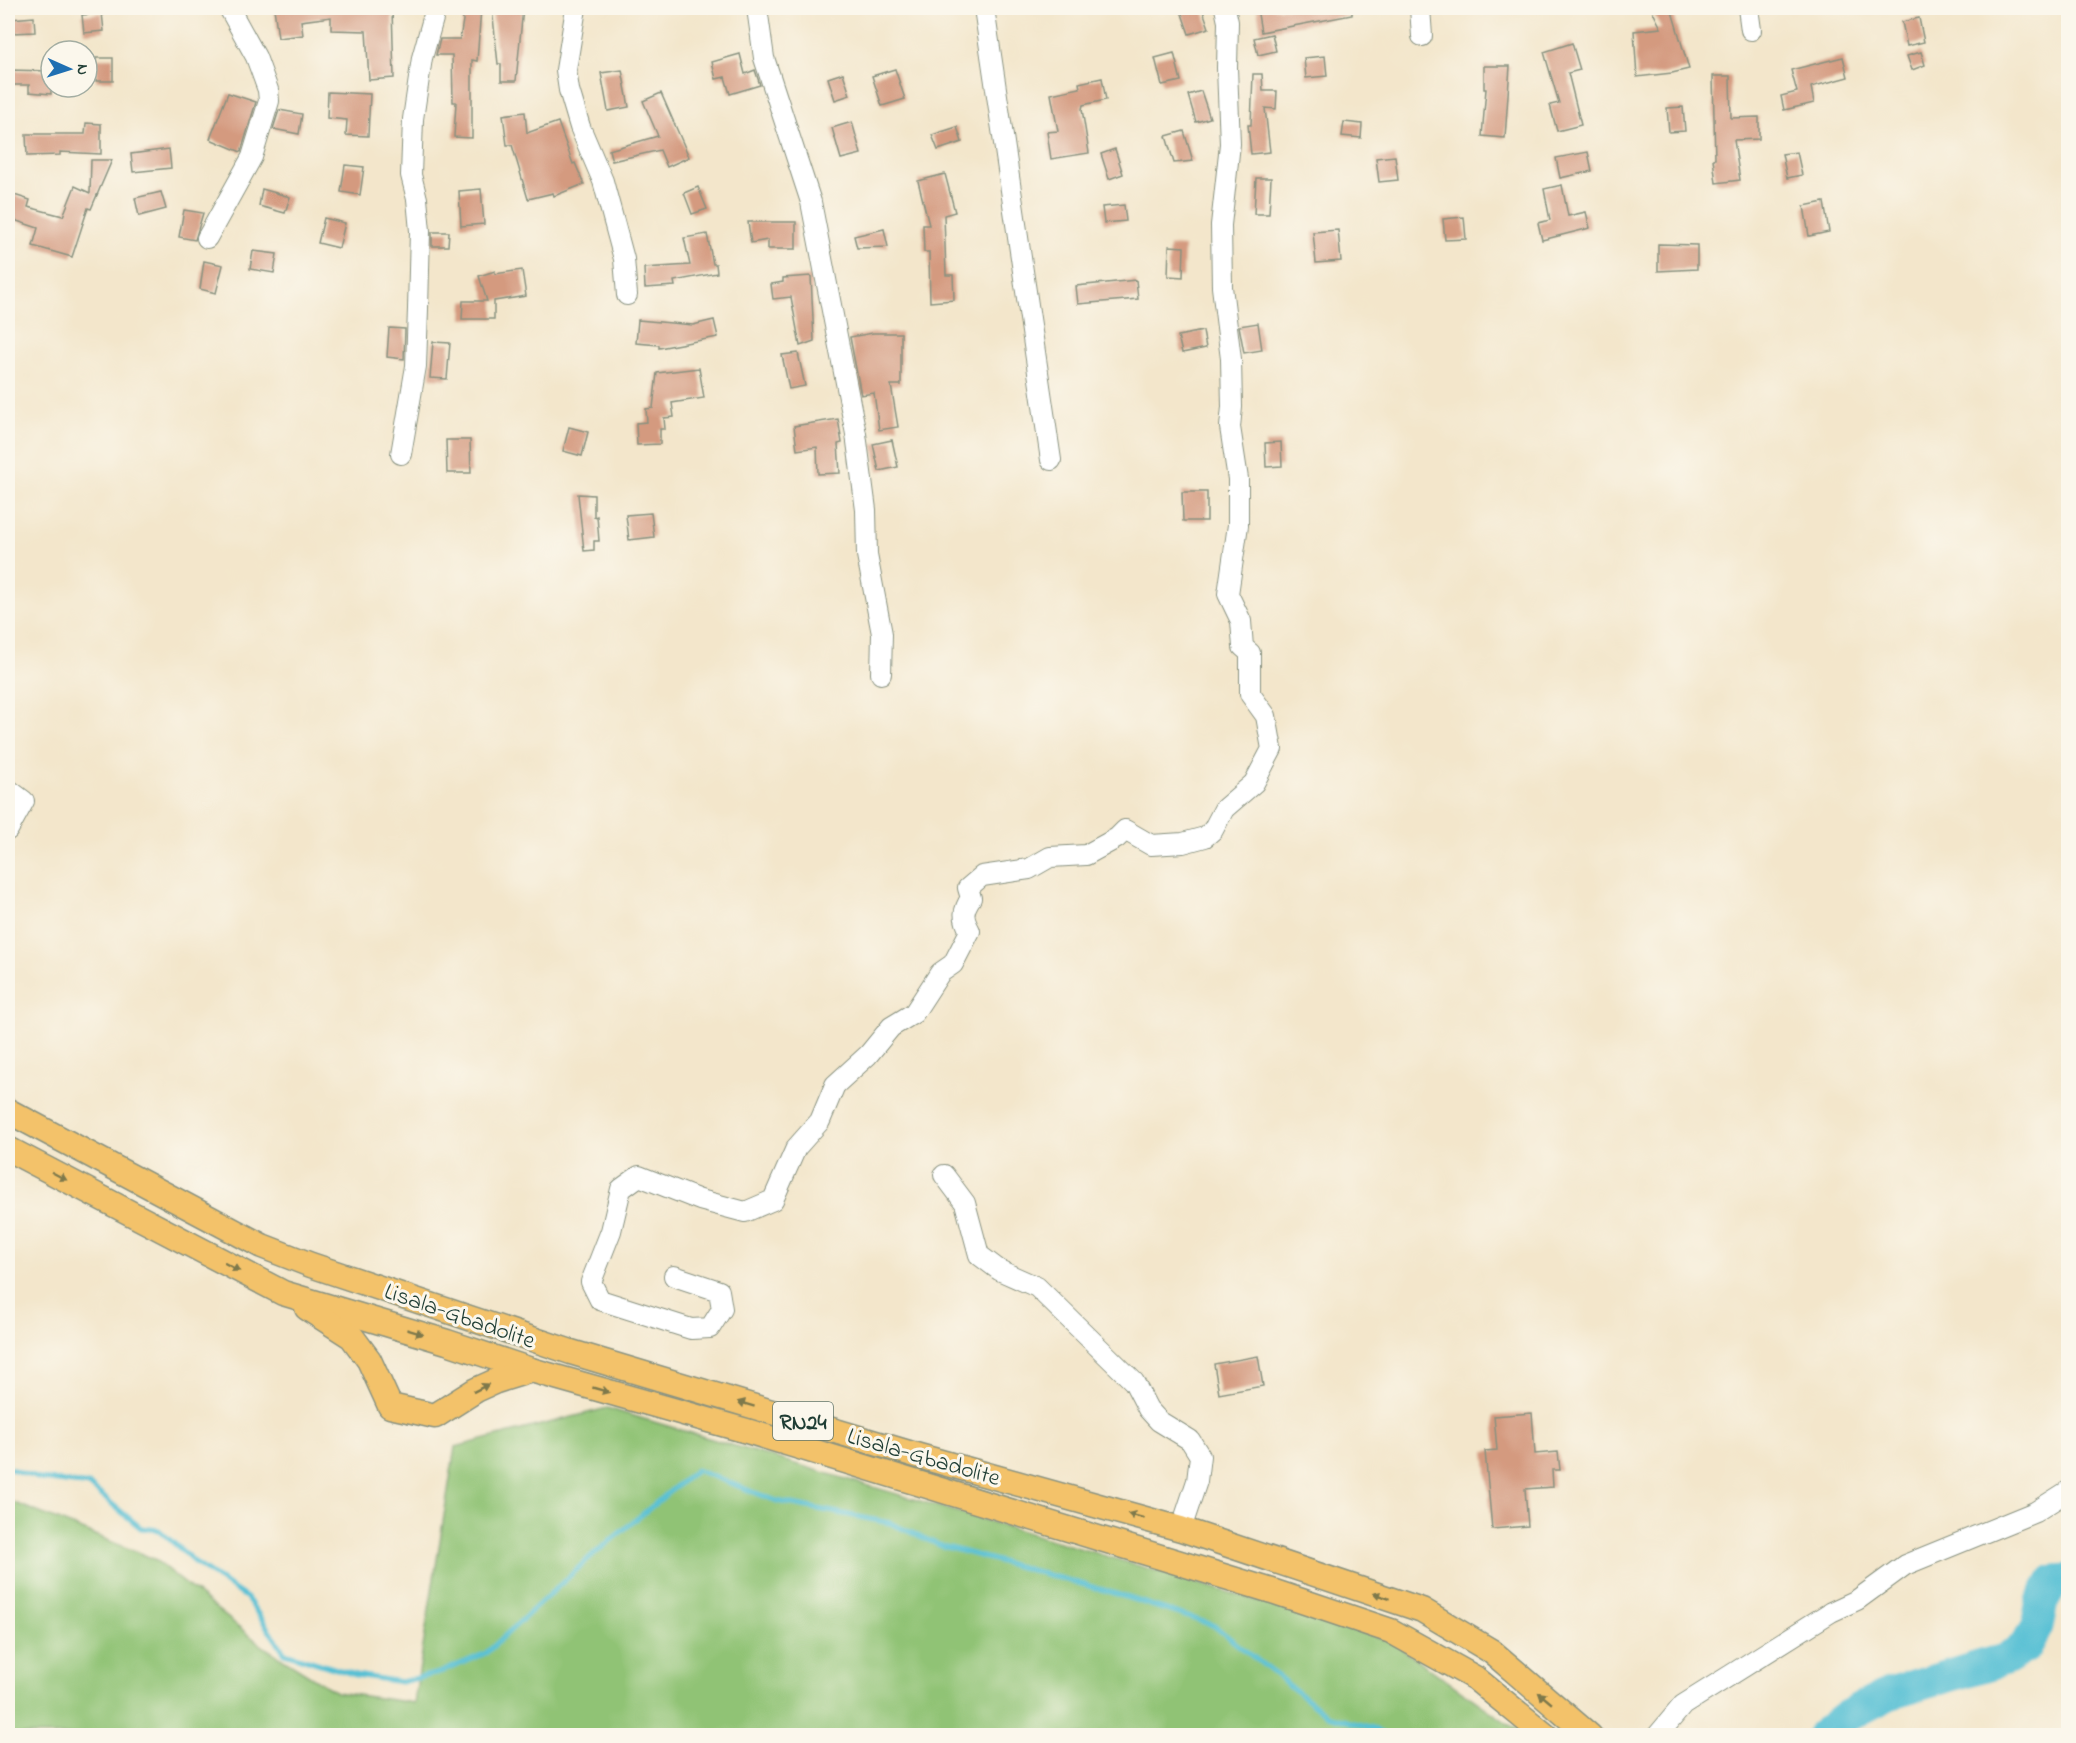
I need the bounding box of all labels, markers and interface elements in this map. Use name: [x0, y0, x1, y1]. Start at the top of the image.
north arrow: [39, 39, 99, 99]
text: N: [70, 64, 94, 76]
one-way arrow: [51, 1172, 68, 1181]
one-way arrow: [224, 1262, 241, 1271]
street label: Lisala-Gbadolite: [379, 1275, 540, 1360]
one-way arrow: [406, 1328, 424, 1337]
one-way arrow: [472, 1384, 489, 1393]
one-way arrow: [593, 1386, 611, 1395]
one-way arrow: [737, 1399, 755, 1408]
road number: RN24: [773, 1402, 833, 1440]
street label: Lisala-Gbadolite: [843, 1420, 1004, 1497]
one-way arrow: [1127, 1511, 1145, 1520]
one-way arrow: [1372, 1591, 1390, 1600]
one-way arrow: [1537, 1691, 1553, 1704]

